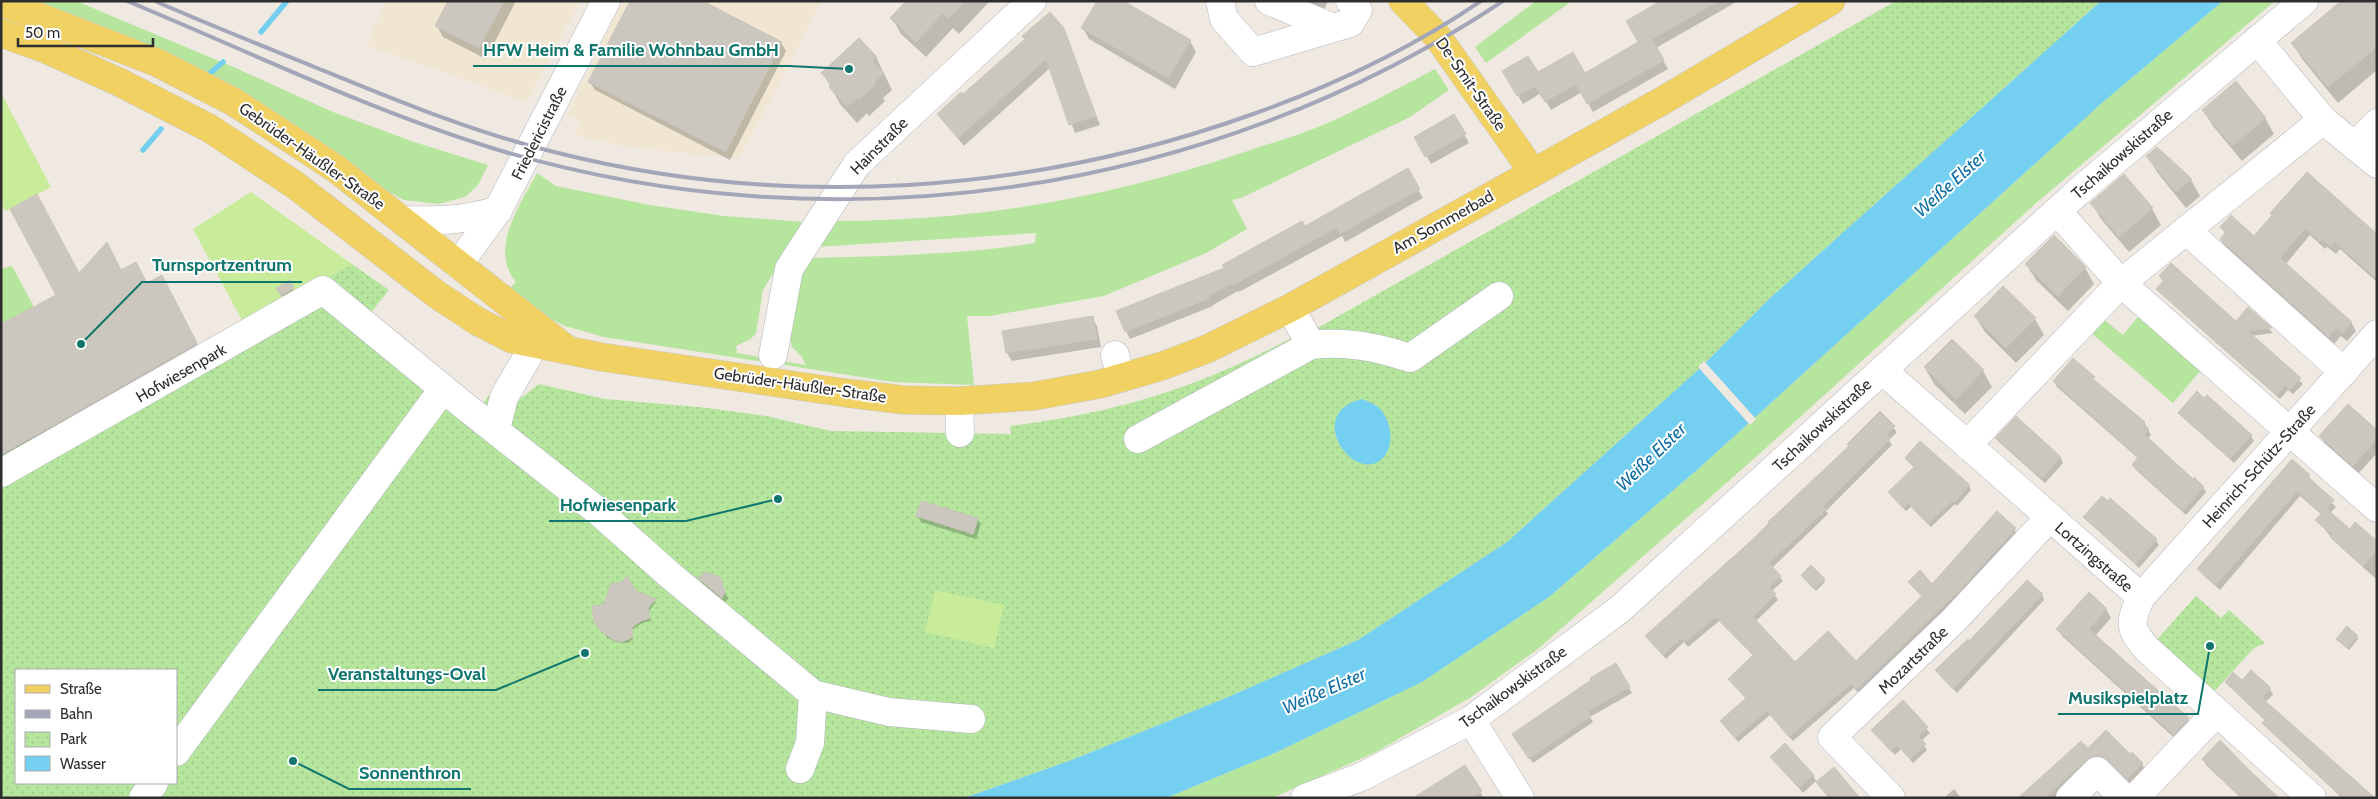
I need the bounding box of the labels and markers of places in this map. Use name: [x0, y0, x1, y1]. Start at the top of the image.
callout: HFW Heim & Familie Wohnbau GmbH: [473, 33, 789, 66]
callout: Turnsportzentrum: [142, 249, 302, 282]
callout: Hofwiesenpark: [549, 488, 686, 521]
callout: Veranstaltungs-Oval: [318, 657, 496, 690]
callout: Musikspielplatz: [2058, 681, 2198, 714]
callout: Sonnenthron: [349, 756, 471, 789]

